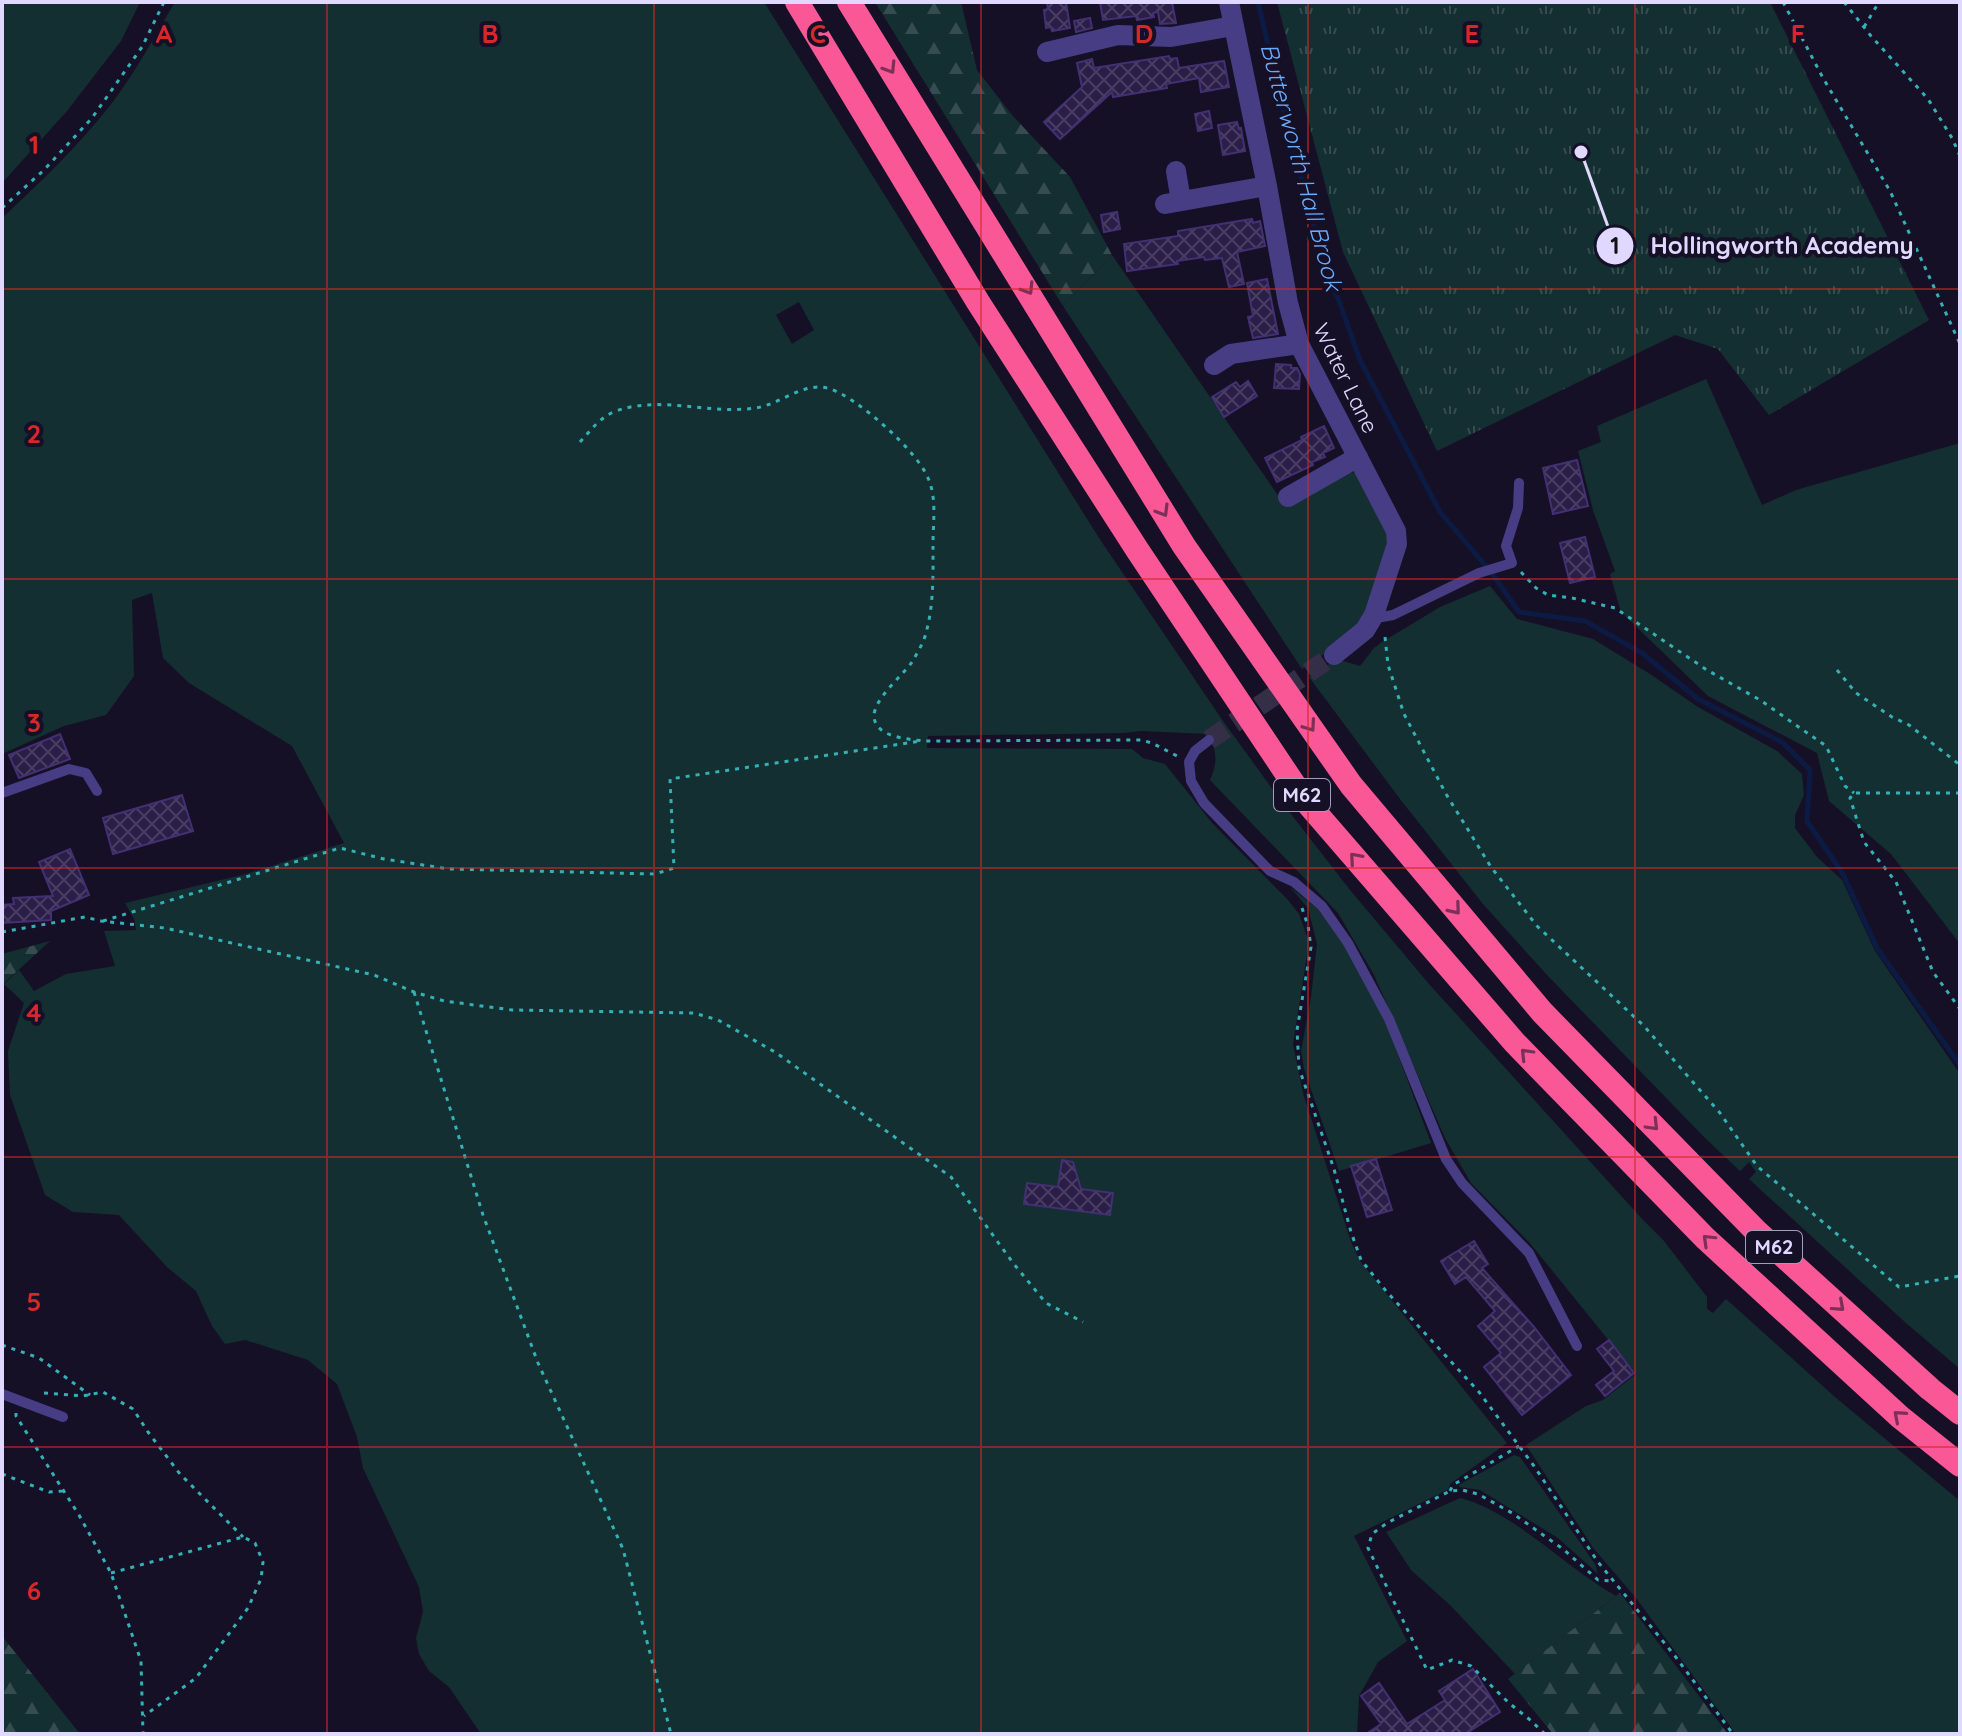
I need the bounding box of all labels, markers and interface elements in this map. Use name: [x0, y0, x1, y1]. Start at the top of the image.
text: A: [156, 17, 173, 50]
text: B: [481, 17, 499, 50]
text: C: [810, 17, 826, 50]
text: D: [1135, 17, 1153, 50]
text: E: [1465, 17, 1479, 50]
text: F: [1791, 17, 1805, 50]
water label: Butterworth Hall Brook: [1254, 40, 1350, 296]
one-way arrow: [881, 59, 896, 74]
text: 1: [29, 128, 39, 161]
callout: Hollingworth Academy: [1595, 222, 1930, 270]
text: 1: [1610, 230, 1620, 260]
text: Hollingworth Academy: [1650, 230, 1914, 260]
one-way arrow: [1018, 280, 1033, 295]
street label: Water Lane: [1307, 318, 1385, 438]
text: 2: [27, 417, 41, 450]
one-way arrow: [1153, 502, 1169, 517]
text: 3: [27, 706, 41, 739]
one-way arrow: [1300, 717, 1315, 731]
road number: M62: [1274, 779, 1330, 811]
one-way arrow: [1351, 852, 1365, 867]
one-way arrow: [1445, 900, 1460, 914]
text: 4: [26, 996, 42, 1029]
one-way arrow: [1521, 1049, 1535, 1063]
one-way arrow: [1643, 1116, 1658, 1130]
road number: M62: [1746, 1231, 1802, 1263]
one-way arrow: [1703, 1234, 1717, 1249]
text: 5: [27, 1285, 41, 1318]
one-way arrow: [1830, 1297, 1844, 1312]
one-way arrow: [1894, 1411, 1908, 1426]
text: 6: [27, 1574, 41, 1607]

